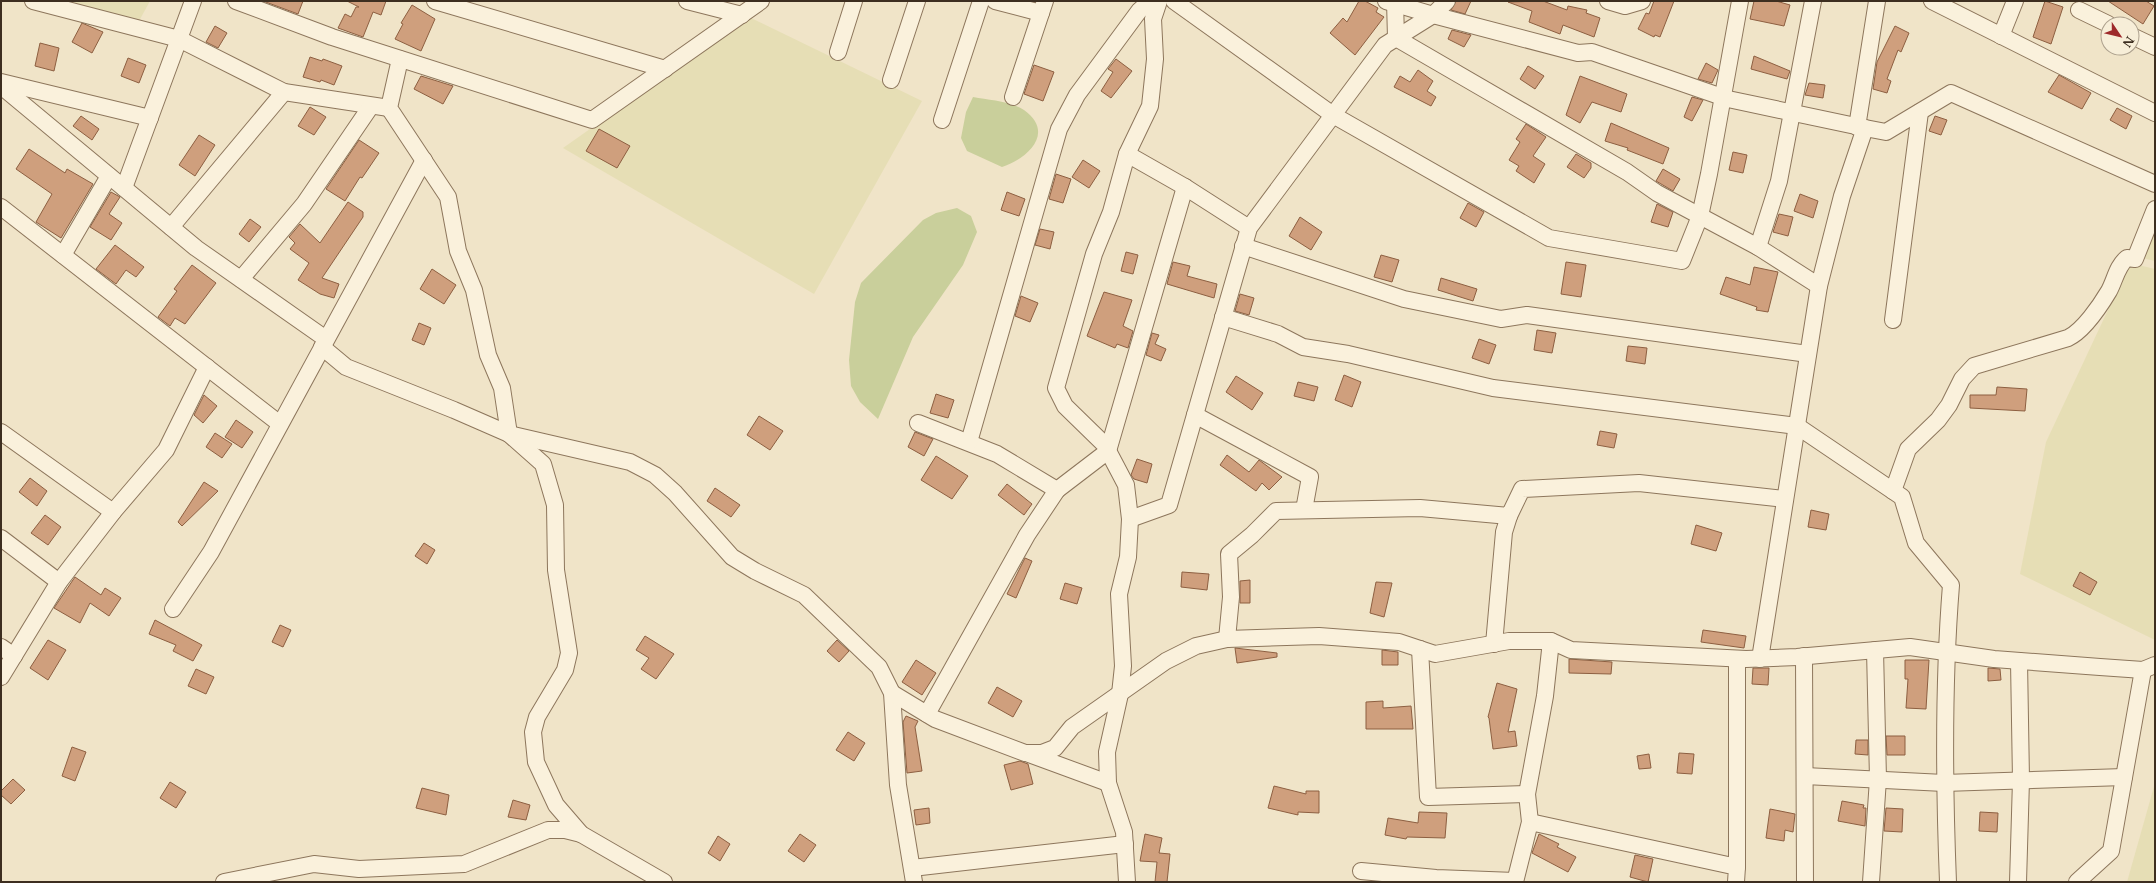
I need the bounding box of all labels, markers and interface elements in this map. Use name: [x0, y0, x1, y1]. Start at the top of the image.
north arrow: [2100, 16, 2140, 56]
text: N: [2119, 33, 2137, 51]

